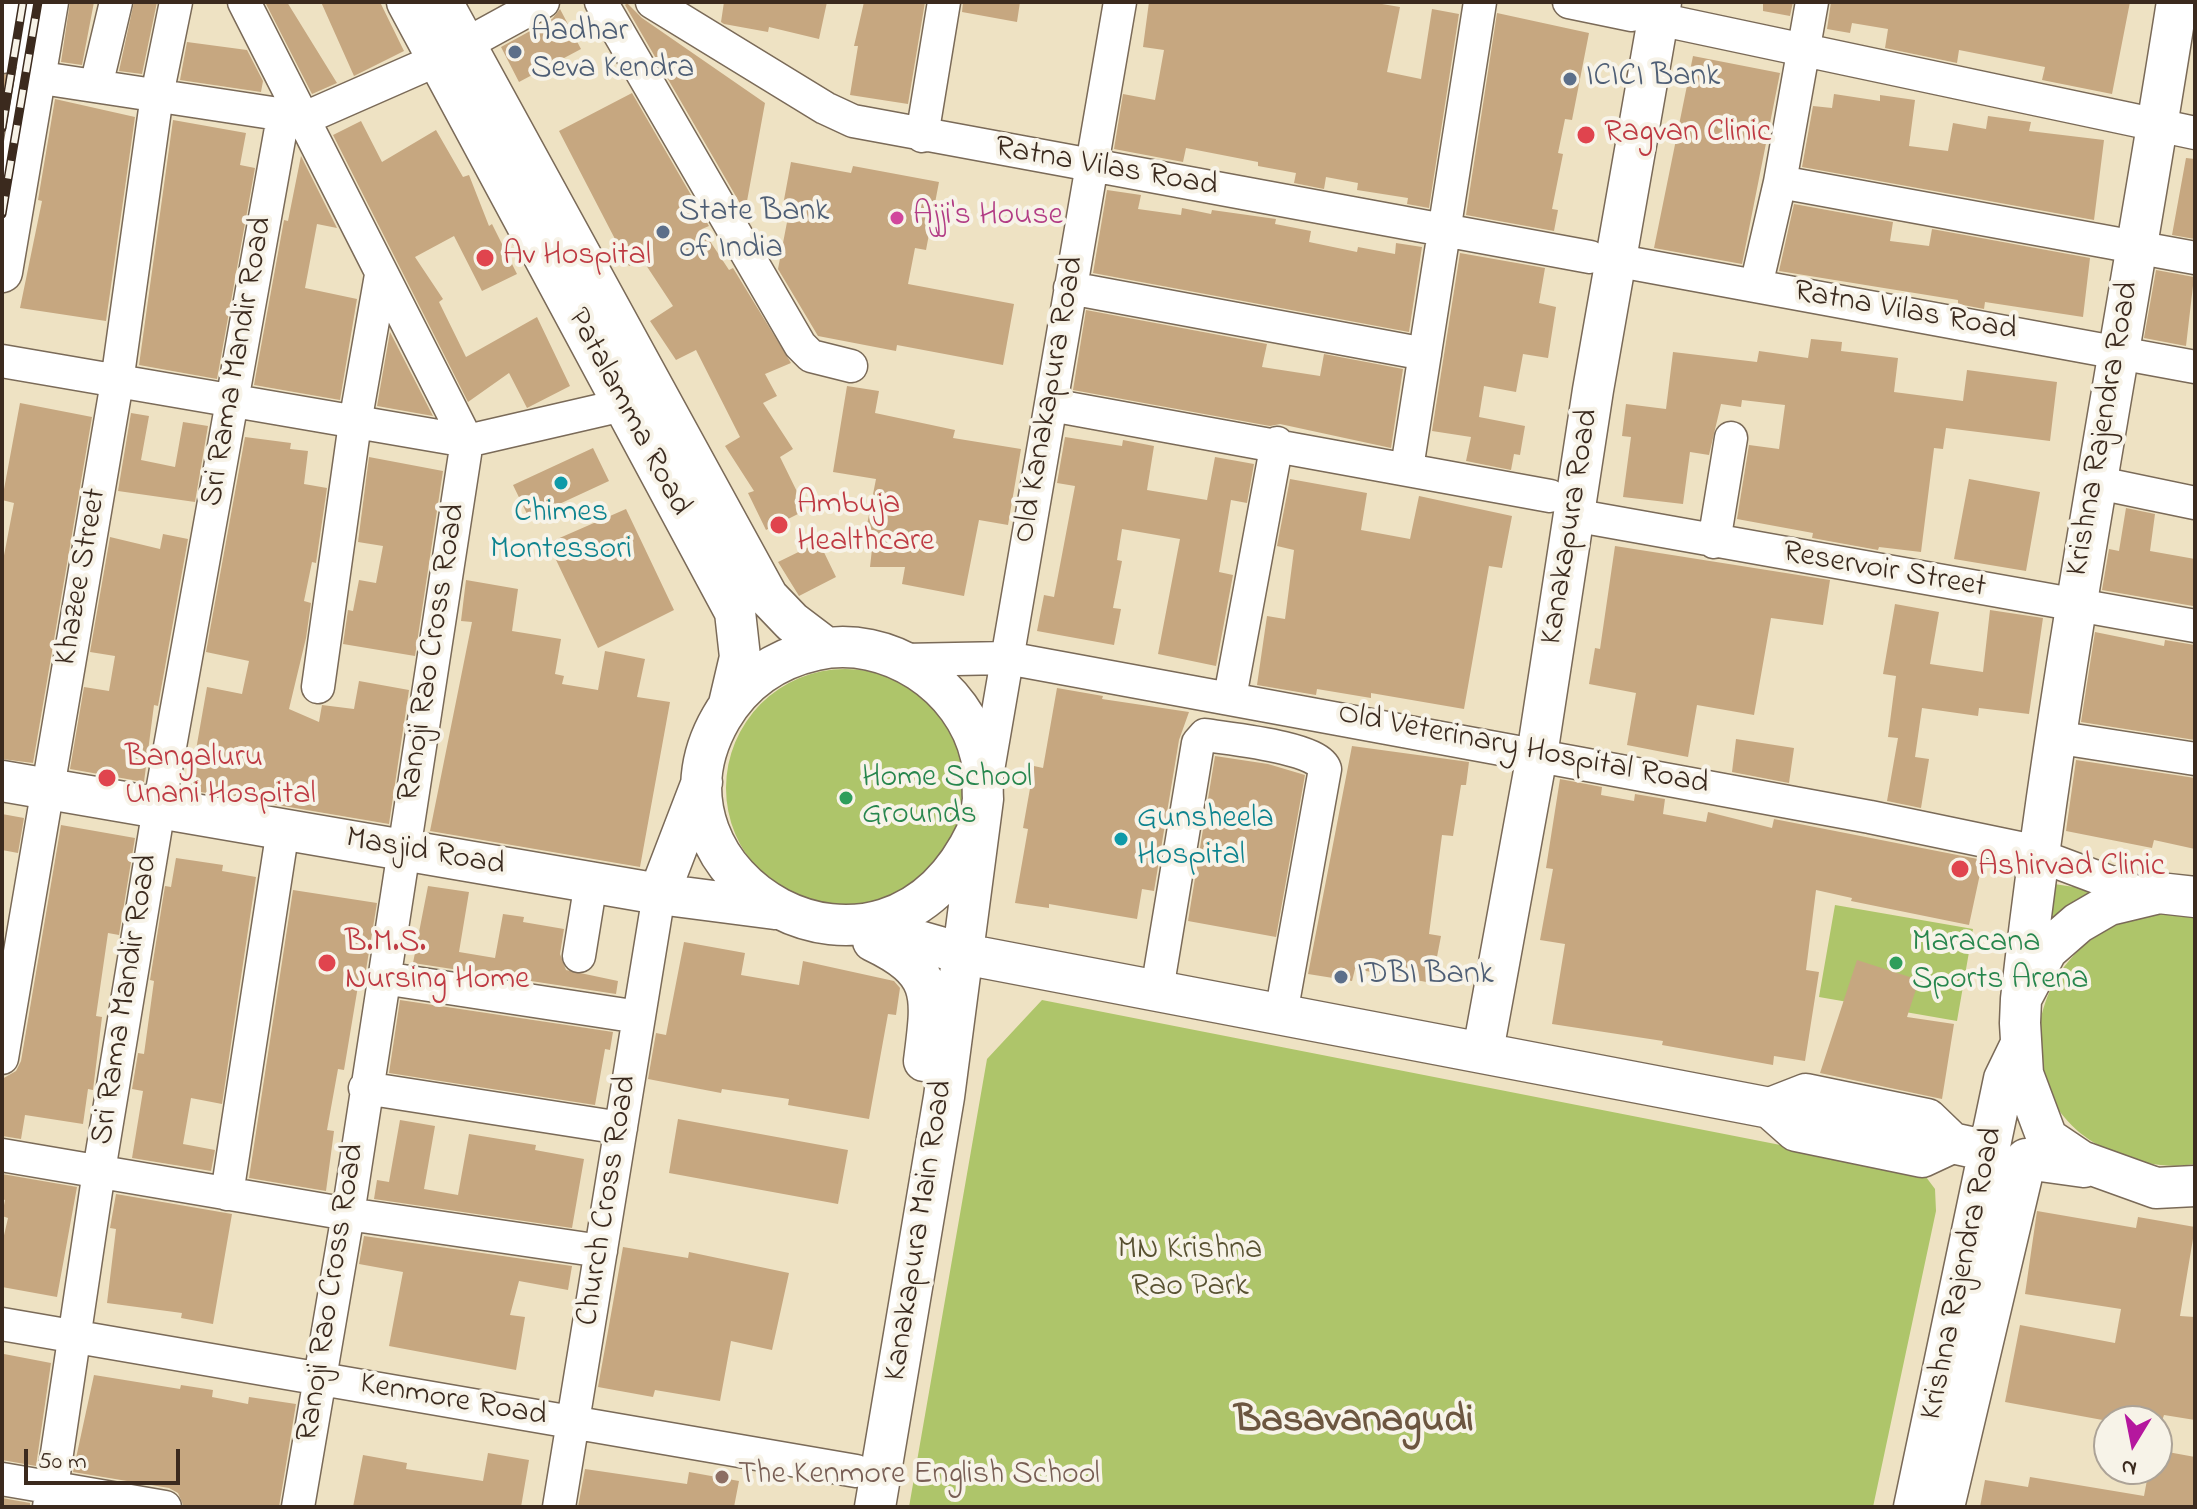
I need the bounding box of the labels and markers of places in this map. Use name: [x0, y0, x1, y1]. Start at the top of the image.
place label: Aadhar Seva Kendra: [531, 15, 694, 90]
marker: Aadhar Seva Kendra: [506, 43, 524, 61]
place label: ICICI Bank: [1586, 60, 1720, 98]
marker: ICICI Bank: [1561, 70, 1579, 88]
place label: Ragvan Clinic: [1604, 116, 1771, 154]
marker: Ragvan Clinic: [1575, 124, 1597, 146]
place label: State Bank of India: [679, 195, 829, 270]
place label: Ajji's House: [913, 199, 1063, 237]
marker: Ajji's House: [888, 209, 906, 227]
marker: State Bank of India: [654, 223, 672, 241]
place label: Av Hospital: [503, 239, 651, 277]
marker: Av Hospital: [474, 247, 496, 269]
marker: Chimes Montessori: [552, 474, 570, 492]
place label: Ambuja Healthcare: [797, 488, 934, 563]
place label: Chimes Montessori: [490, 496, 632, 571]
marker: Ambuja Healthcare: [768, 514, 790, 536]
place label: Bangaluru Unani Hospital: [125, 741, 316, 816]
place label: Home School Grounds: [862, 761, 1032, 836]
marker: Bangaluru Unani Hospital: [96, 767, 118, 789]
marker: Home School Grounds: [837, 789, 855, 807]
place label: Gunsheela Hospital: [1137, 802, 1274, 877]
marker: Gunsheela Hospital: [1112, 830, 1130, 848]
place label: Ashirvad Clinic: [1978, 850, 2165, 888]
marker: Ashirvad Clinic: [1949, 858, 1971, 880]
place label: B.M.S. Nursing Home: [345, 926, 529, 1001]
place label: Maracana Sports Arena: [1912, 926, 2089, 1001]
marker: B.M.S. Nursing Home: [316, 952, 338, 974]
marker: Maracana Sports Arena: [1887, 954, 1905, 972]
place label: IDBI Bank: [1357, 958, 1494, 996]
marker: IDBI Bank: [1332, 968, 1350, 986]
place label: The Kenmore English School: [738, 1458, 1100, 1496]
marker: The Kenmore English School: [713, 1468, 731, 1486]

